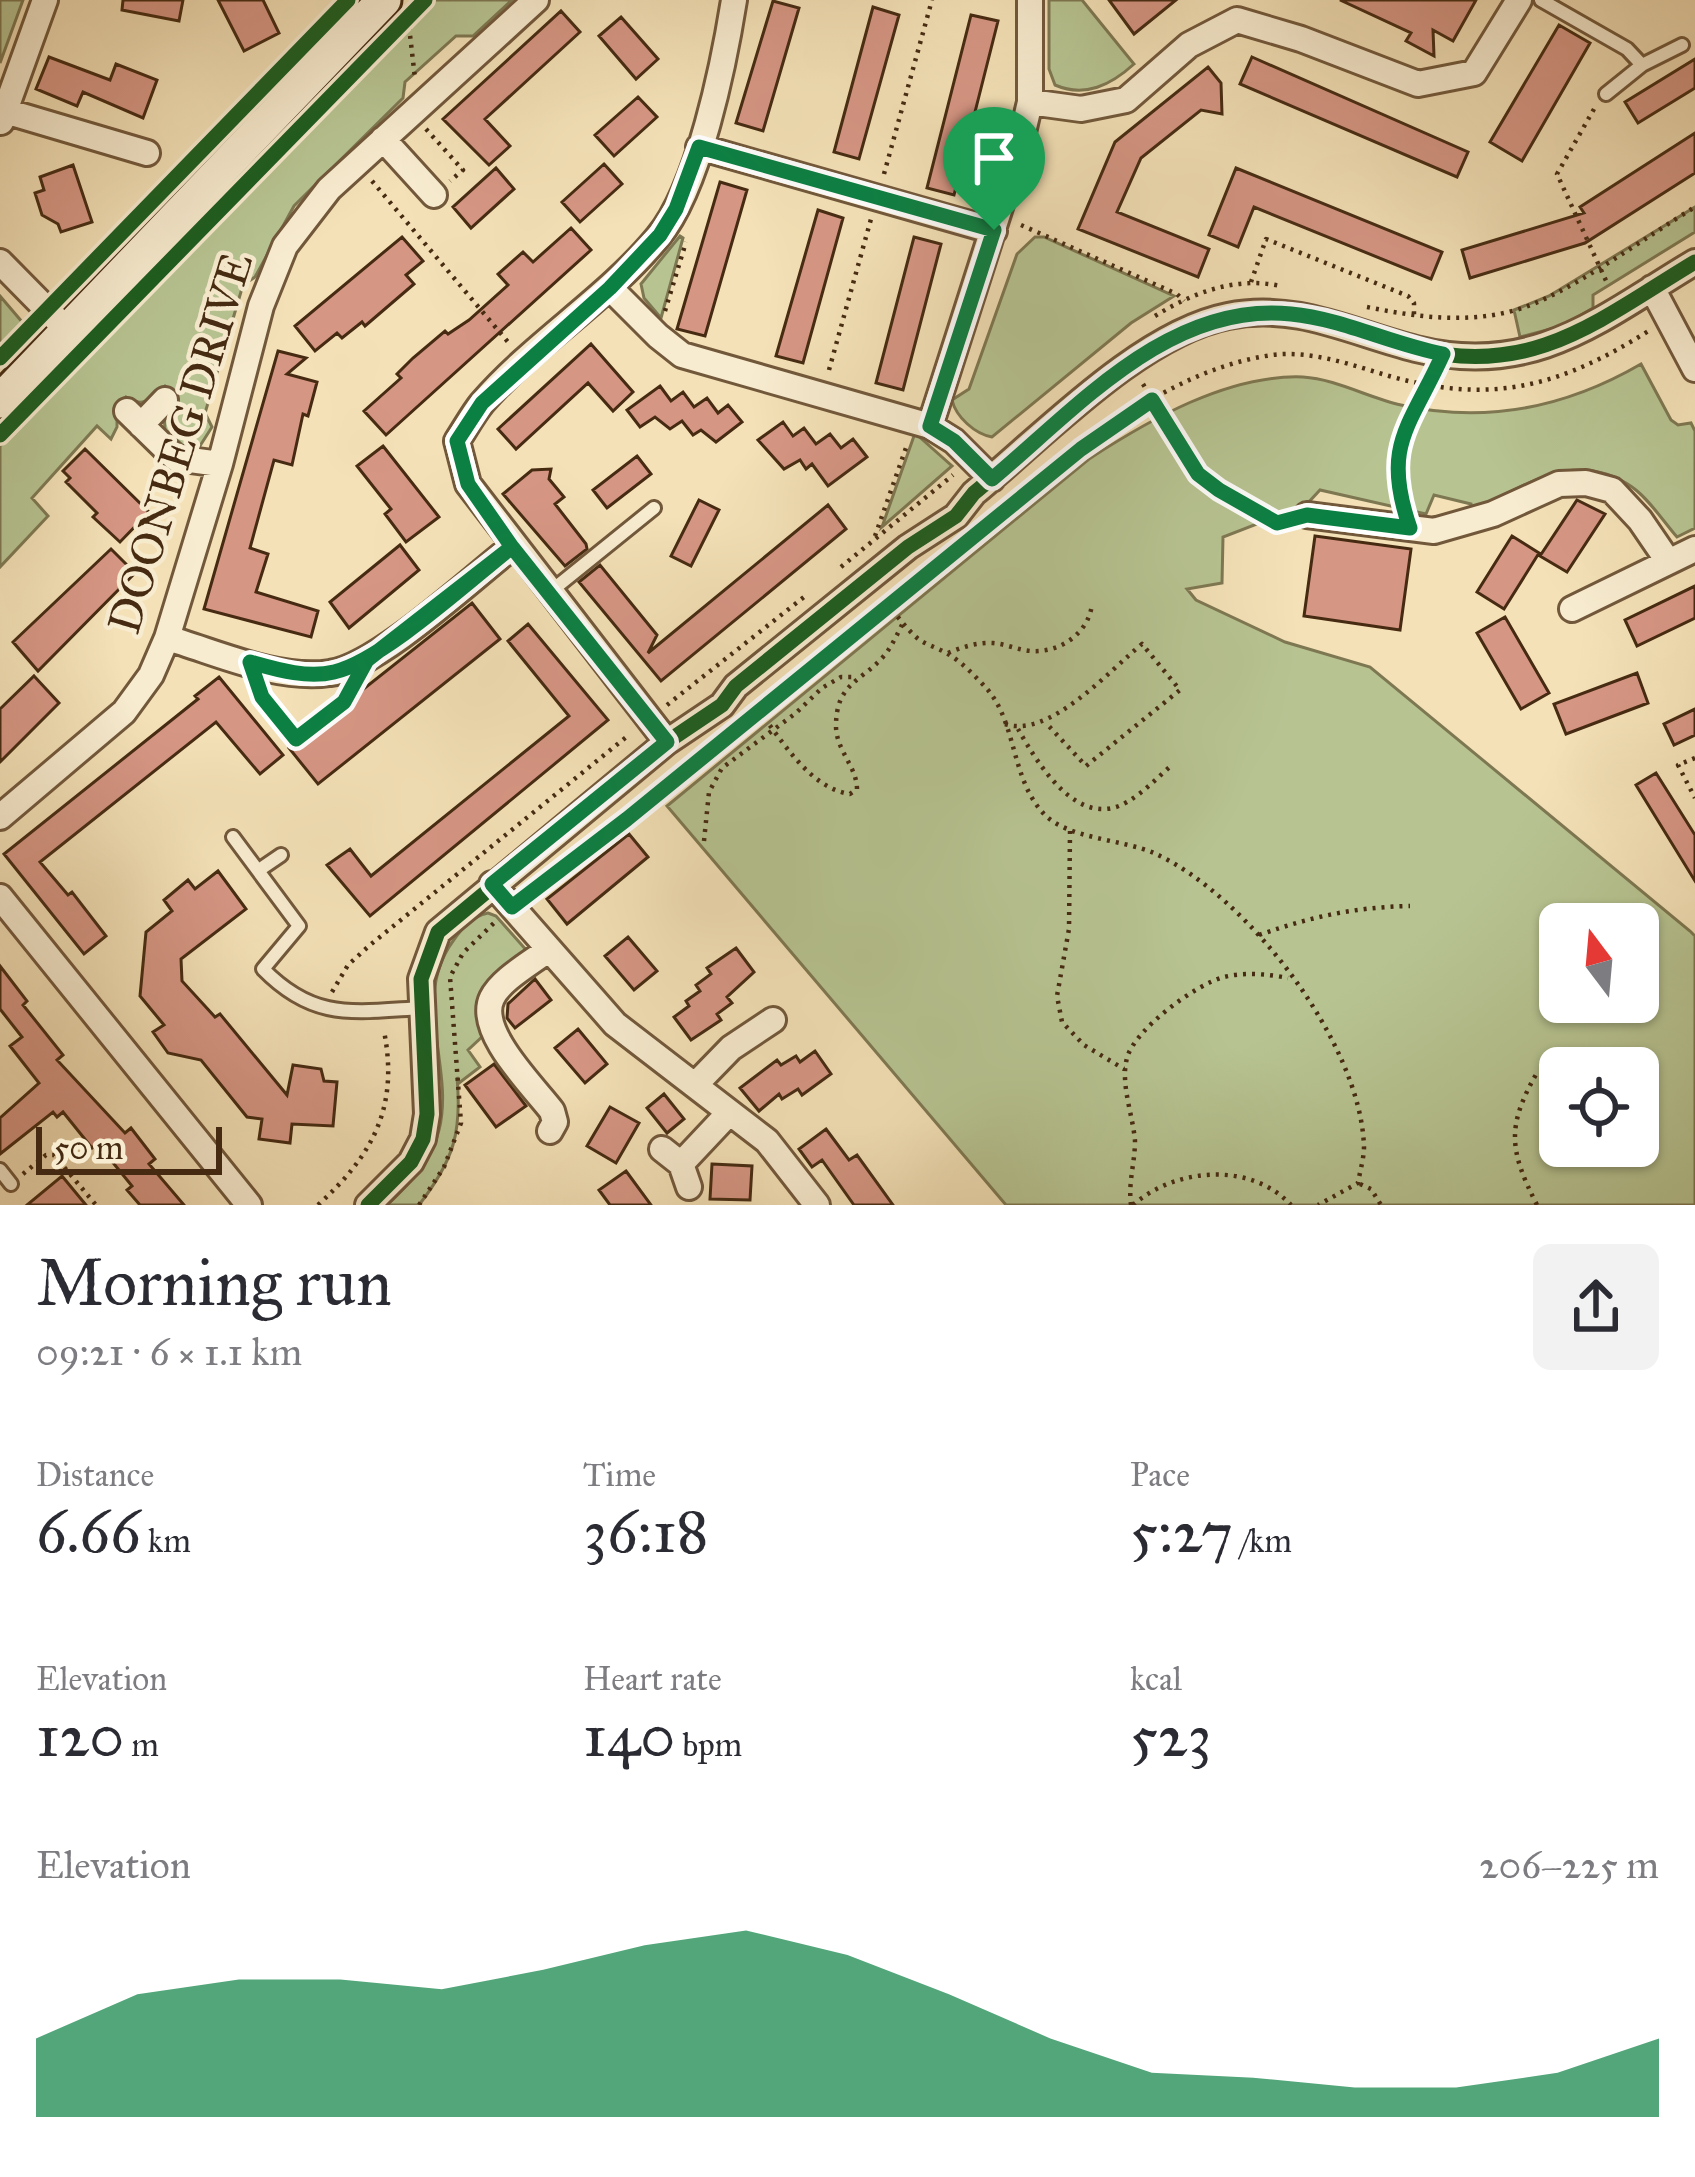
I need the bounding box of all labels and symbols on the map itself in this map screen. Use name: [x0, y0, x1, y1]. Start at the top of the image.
pin: [943, 107, 1045, 230]
street label: DOONBEG DRIVE: [96, 246, 264, 640]
north arrow: [1539, 903, 1659, 1023]
scale bar: [36, 1121, 222, 1174]

